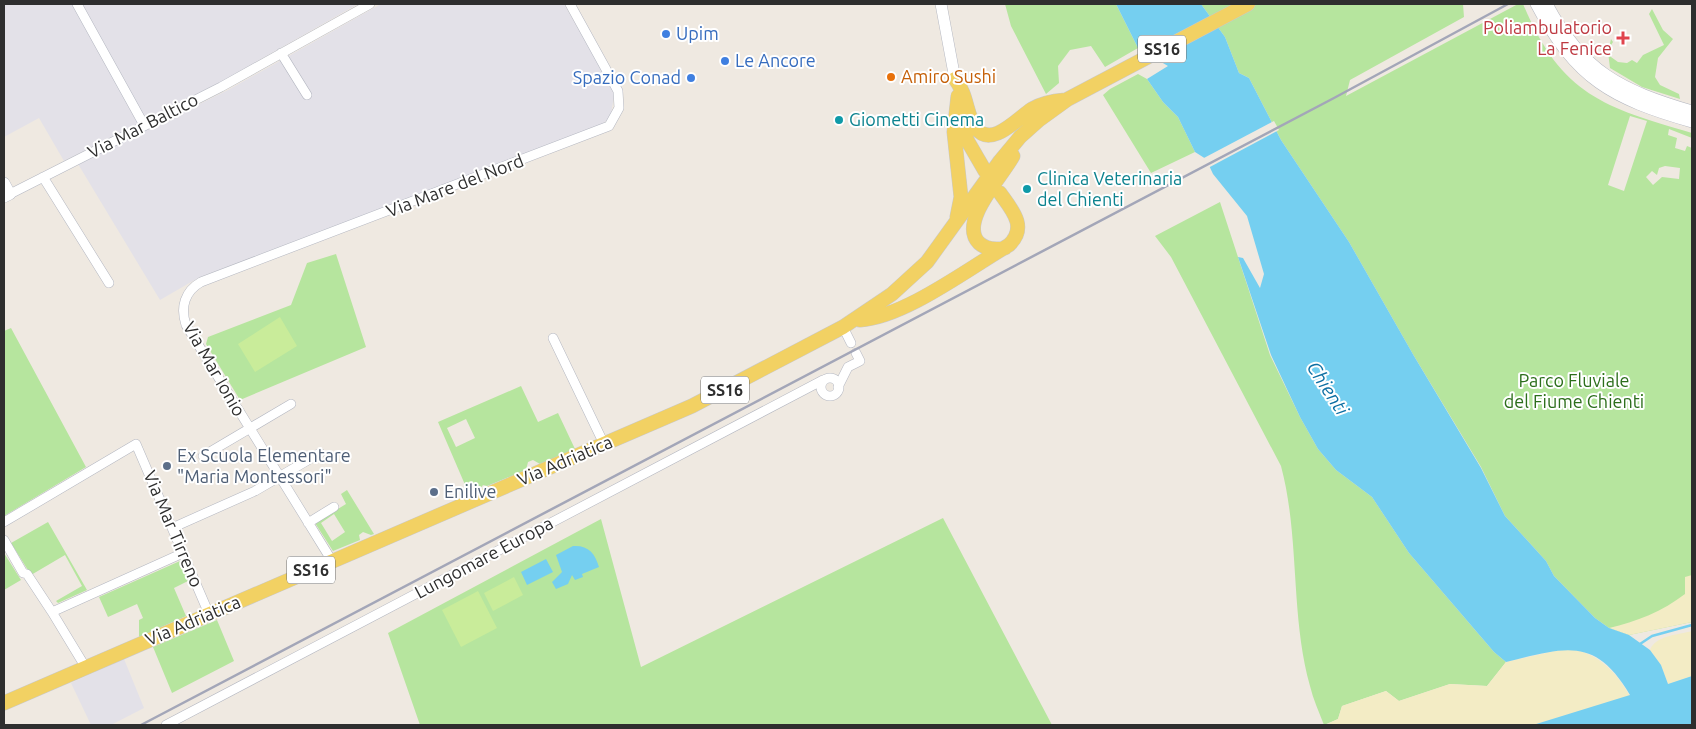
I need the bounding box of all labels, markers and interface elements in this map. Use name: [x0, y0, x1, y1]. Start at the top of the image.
place label: Poliambulatorio La Fenice: [1483, 17, 1612, 58]
place label: Upim: [676, 23, 719, 43]
marker: Upim: [660, 28, 672, 40]
marker: Poliambulatorio La Fenice: [1616, 31, 1630, 45]
road number: SS16: [1138, 36, 1186, 62]
place label: Le Ancore: [735, 50, 816, 70]
marker: Le Ancore: [719, 55, 731, 67]
place label: Amiro Sushi: [901, 66, 996, 86]
place label: Spazio Conad: [573, 67, 681, 87]
marker: Amiro Sushi: [885, 71, 897, 83]
marker: Spazio Conad: [685, 72, 697, 84]
street label: Via Mar Baltico: [84, 89, 201, 162]
place label: Giometti Cinema: [849, 109, 984, 129]
marker: Giometti Cinema: [833, 114, 845, 126]
street label: Via Mare del Nord: [383, 150, 526, 220]
place label: Clinica Veterinaria del Chienti: [1037, 168, 1182, 209]
marker: Clinica Veterinaria del Chienti: [1021, 183, 1033, 195]
street label: Via Mar Ionio: [180, 318, 250, 419]
water label: Chienti: [1303, 357, 1354, 420]
park label: Parco Fluviale del Fiume Chienti: [1504, 370, 1644, 411]
road number: SS16: [701, 376, 749, 404]
street label: Via Adriatica: [514, 431, 615, 489]
place label: Ex Scuola Elementare "Maria Montessori": [177, 445, 351, 486]
marker: Ex Scuola Elementare "Maria Montessori": [161, 460, 173, 472]
street label: Via Mar Tirreno: [140, 467, 207, 590]
place label: Enilive: [444, 481, 497, 501]
marker: Enilive: [428, 486, 440, 498]
street label: Lungomare Europa: [411, 512, 556, 602]
road number: SS16: [287, 556, 335, 584]
street label: Via Adriatica: [142, 591, 243, 649]

